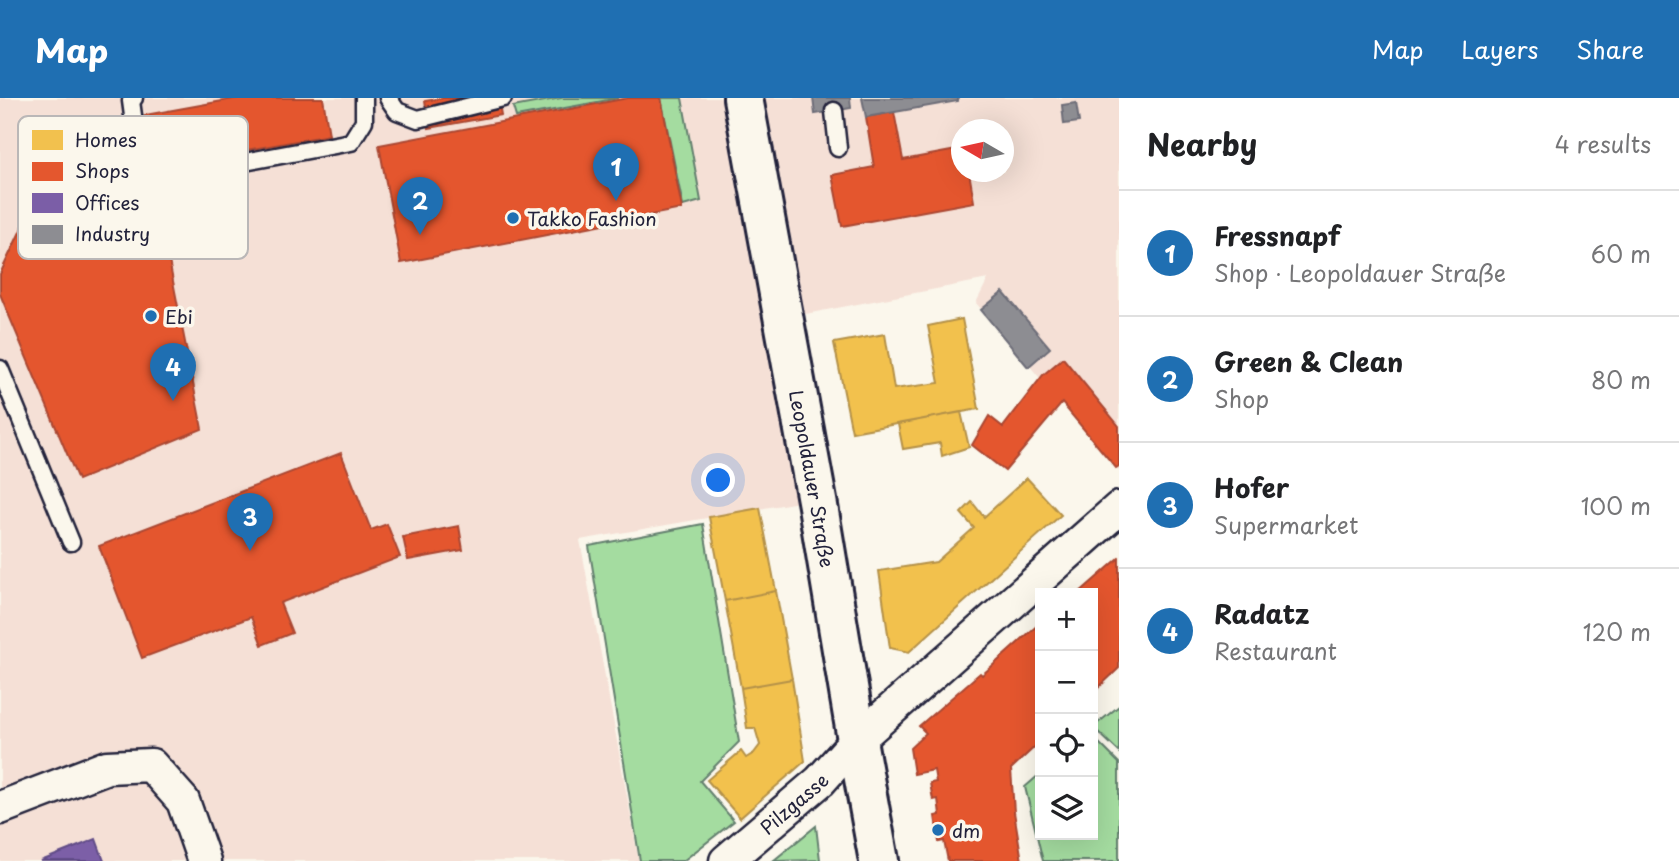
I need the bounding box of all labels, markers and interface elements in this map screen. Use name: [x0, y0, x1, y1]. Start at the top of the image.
text: Map: [35, 24, 108, 74]
text: Map: [1372, 31, 1423, 67]
text: Layers: [1461, 31, 1538, 67]
text: Share: [1576, 31, 1644, 67]
legend: [18, 116, 248, 259]
north arrow: [951, 119, 1014, 182]
text: Nearby: [1147, 121, 1257, 166]
text: Homes: [75, 125, 137, 153]
text: 4 results: [1555, 126, 1651, 161]
pin: 1: [593, 143, 639, 201]
text: Shops: [75, 156, 129, 184]
pin: 2: [397, 177, 443, 235]
text: Offices: [75, 188, 140, 216]
place label: Takko Fashion: [527, 204, 657, 232]
marker: Takko Fashion: [505, 210, 521, 226]
text: Fressnapf: [1214, 216, 1340, 255]
text: Industry: [75, 219, 150, 247]
text: 1: [1165, 236, 1176, 271]
text: 60 m: [1591, 236, 1651, 271]
text: Shop · Leopoldauer Straße: [1214, 255, 1506, 290]
place label: Ebi: [165, 302, 193, 330]
marker: Ebi: [143, 308, 159, 324]
text: Green & Clean: [1214, 342, 1403, 381]
pin: 4: [150, 343, 196, 401]
text: 2: [1162, 362, 1178, 397]
text: 80 m: [1591, 362, 1651, 397]
text: Shop: [1214, 381, 1269, 416]
street label: Leopoldauer Straße: [783, 388, 842, 569]
your location: [701, 463, 735, 497]
text: Hofer: [1214, 468, 1289, 507]
text: 3: [1162, 488, 1178, 523]
text: 100 m: [1581, 488, 1651, 523]
pin: 3: [227, 493, 273, 551]
text: Supermarket: [1214, 507, 1358, 542]
map controls: [1035, 588, 1098, 840]
button: +: [1035, 588, 1098, 651]
text: Radatz: [1214, 594, 1310, 633]
text: 4: [1162, 614, 1178, 649]
text: 120 m: [1583, 614, 1651, 649]
text: Restaurant: [1214, 633, 1337, 668]
button: −: [1035, 651, 1098, 714]
button: locate: [1035, 714, 1098, 777]
street label: Pilzgasse: [753, 767, 835, 841]
button: layers: [1035, 777, 1098, 840]
place label: dm: [952, 816, 980, 844]
marker: dm: [930, 822, 946, 838]

